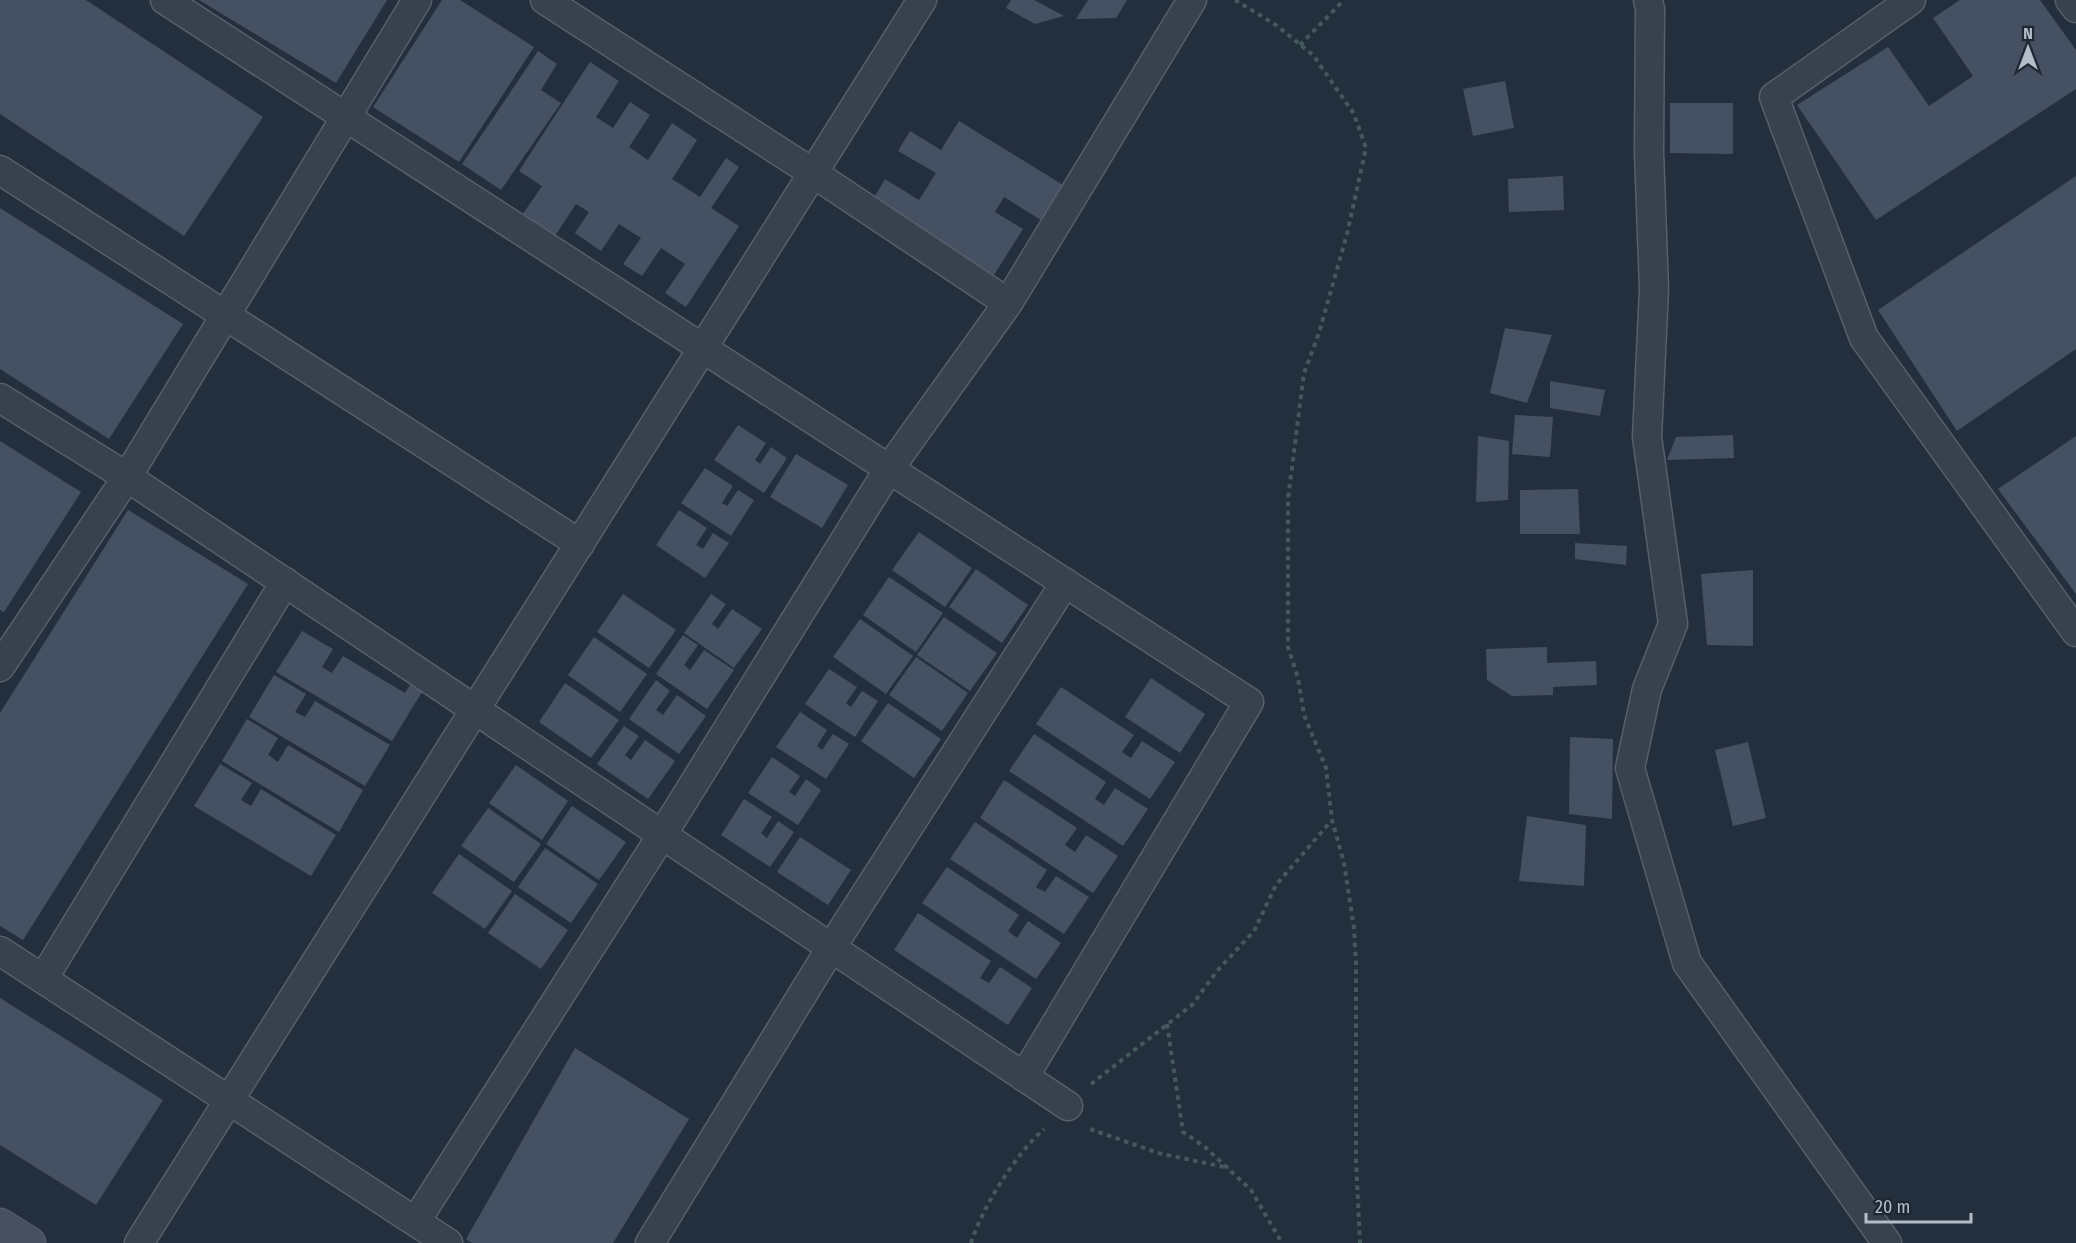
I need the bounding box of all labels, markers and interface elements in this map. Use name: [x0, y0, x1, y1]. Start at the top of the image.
north arrow: [1998, 18, 2058, 78]
text: N: [2023, 24, 2033, 43]
scale bar: [1866, 1186, 1971, 1224]
text: 20 m: [1875, 1196, 1910, 1218]

